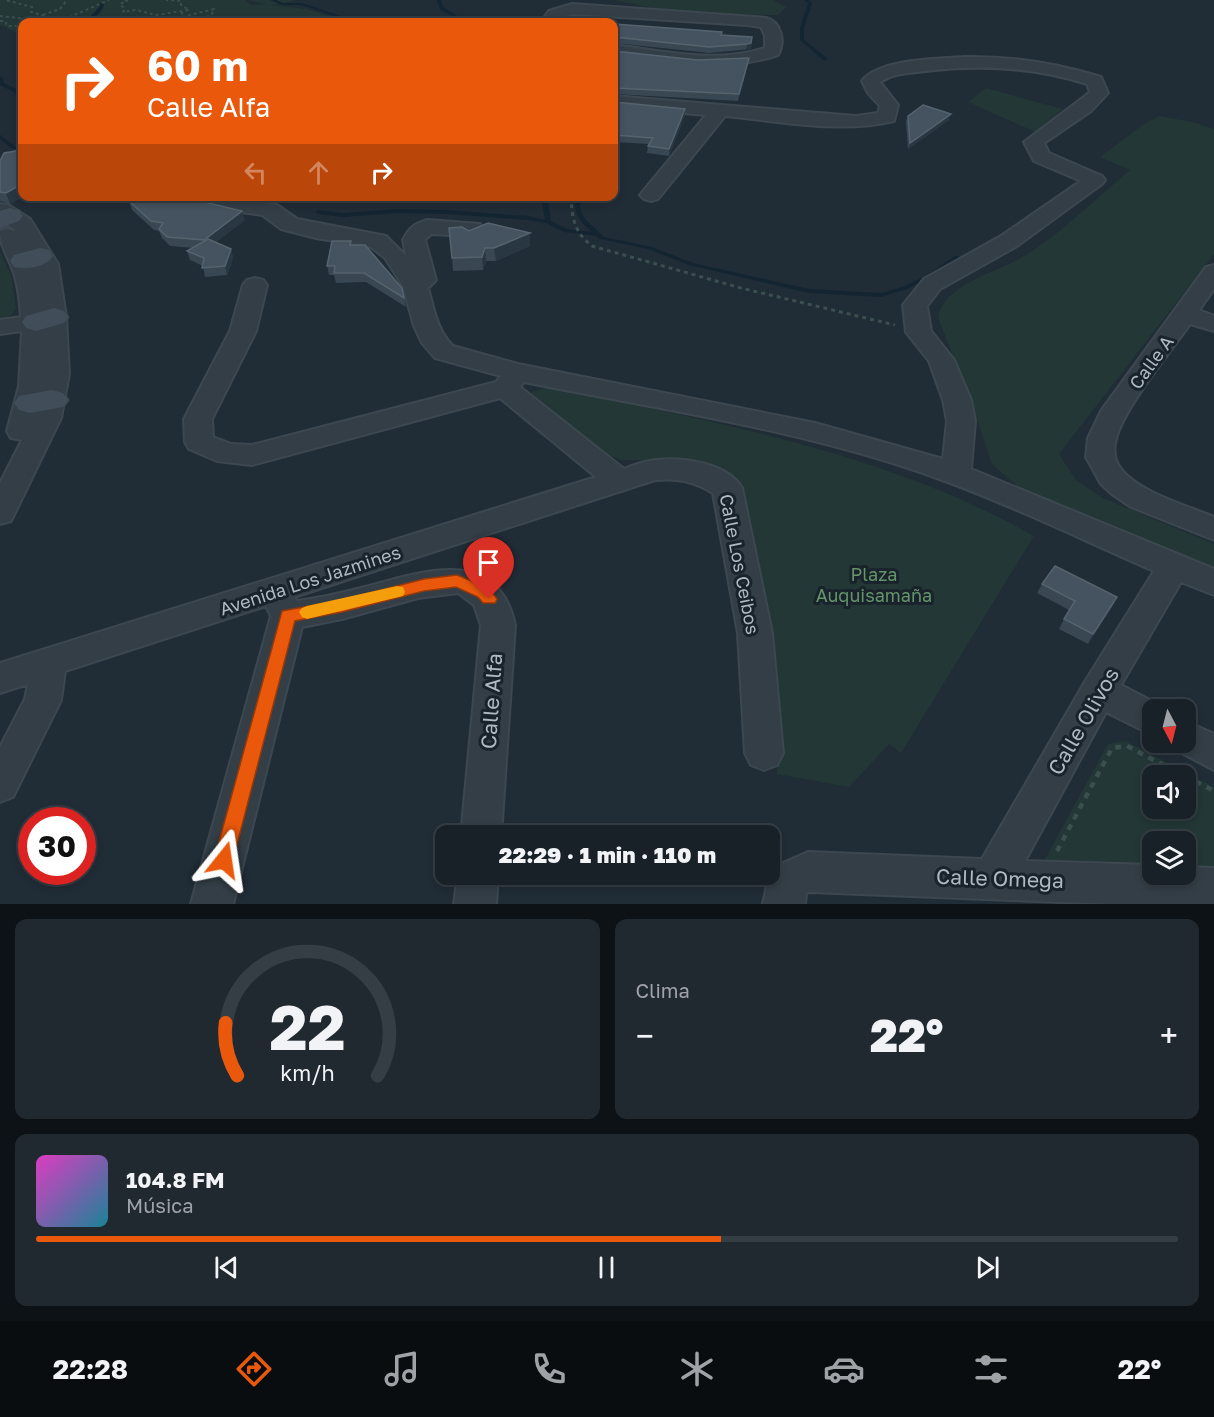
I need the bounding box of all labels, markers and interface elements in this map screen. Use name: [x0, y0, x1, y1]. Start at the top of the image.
text: 60 m: [147, 40, 248, 90]
icon: right: [48, 42, 126, 120]
text: Calle Alfa: [147, 91, 270, 123]
icon: left: [239, 156, 272, 189]
icon: ahead: [302, 156, 335, 189]
icon: right: [365, 156, 398, 189]
street label: Calle A: [1124, 331, 1178, 393]
street label: Calle Los Ceibos: [716, 492, 764, 636]
pin: [463, 537, 514, 599]
street label: Avenida Los Jazmines: [217, 540, 403, 620]
icon: arrive: [472, 546, 505, 579]
park label: Plaza Auquisamaña: [816, 563, 932, 606]
street label: Calle Alfa: [475, 652, 507, 750]
street label: Calle Olivos: [1042, 663, 1124, 779]
north arrow: [1142, 699, 1196, 753]
map controls: [1142, 699, 1196, 885]
button: sound: [1142, 765, 1196, 819]
speed limit sign: 30: [18, 807, 96, 885]
position arrow: [192, 828, 256, 892]
button: layers: [1142, 831, 1196, 885]
text: 22:29 · 1 min · 110 m: [499, 841, 716, 868]
street label: Calle Omega: [936, 863, 1064, 893]
text: Clima: [636, 978, 690, 1002]
text: 22: [269, 989, 345, 1064]
text: 22°: [870, 1008, 943, 1062]
text: −: [636, 1016, 654, 1055]
text: +: [1160, 1016, 1178, 1055]
text: km/h: [280, 1060, 335, 1086]
text: 104.8 FM: [126, 1166, 225, 1193]
text: Música: [126, 1193, 193, 1217]
icon: previous: [210, 1251, 243, 1284]
icon: pause: [590, 1251, 623, 1284]
icon: next: [971, 1251, 1004, 1284]
icon: directions: [233, 1348, 275, 1390]
icon: music: [381, 1348, 423, 1390]
icon: phone: [528, 1348, 570, 1390]
icon: climate: [676, 1348, 718, 1390]
icon: car: [823, 1348, 865, 1390]
icon: filters: [970, 1348, 1012, 1390]
text: 22:28: [53, 1353, 128, 1385]
text: 22°: [1118, 1353, 1161, 1385]

